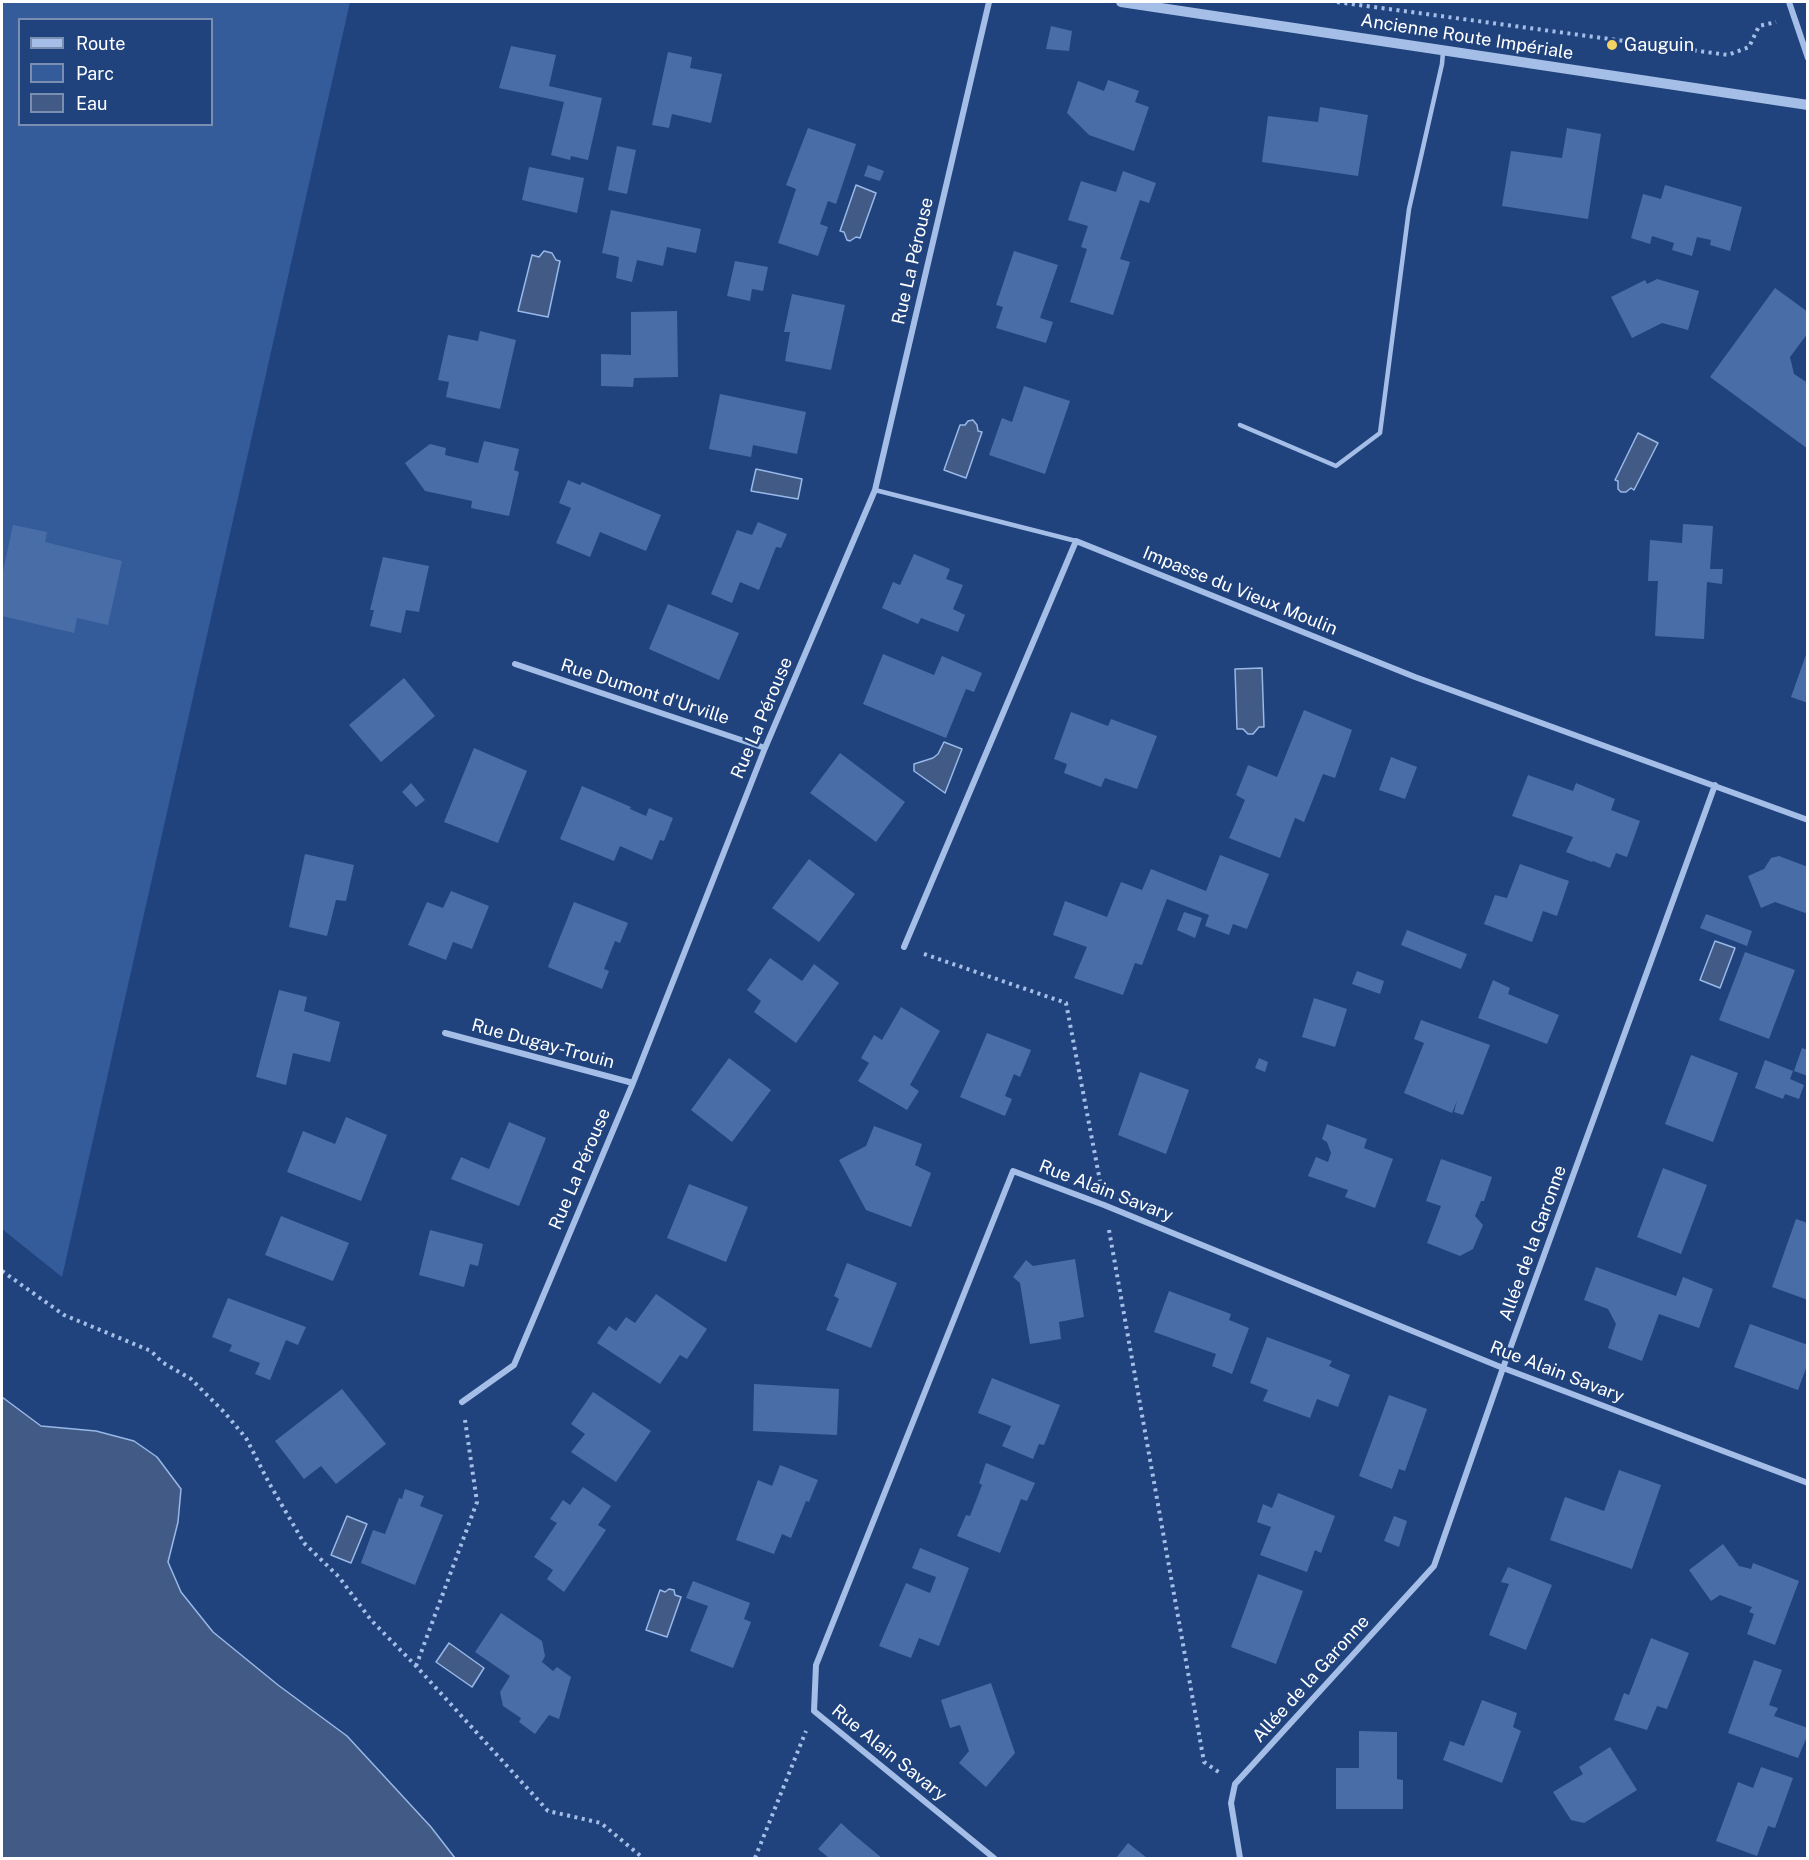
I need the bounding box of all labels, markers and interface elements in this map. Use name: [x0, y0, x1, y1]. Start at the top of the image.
street label: Ancienne Route Impériale: [1359, 10, 1575, 64]
legend: [18, 18, 213, 126]
text: Route: [76, 33, 125, 54]
place label: Gauguin: [1624, 34, 1694, 56]
marker: Gauguin: [1605, 38, 1619, 52]
text: Parc: [76, 63, 114, 84]
text: Eau: [76, 93, 107, 114]
street label: Rue La Pérouse: [888, 195, 938, 327]
street label: Impasse du Vieux Moulin: [1140, 542, 1340, 640]
street label: Rue La Pérouse: [727, 654, 797, 782]
street label: Rue Dumont d'Urville: [558, 655, 732, 729]
street label: Rue Dugay-Trouin: [469, 1015, 617, 1073]
street label: Rue La Pérouse: [545, 1105, 615, 1233]
street label: Rue Alain Savary: [1036, 1155, 1176, 1227]
street label: Allée de la Garonne: [1495, 1162, 1571, 1324]
street label: Rue Alain Savary: [1487, 1336, 1627, 1408]
street label: Allée de la Garonne: [1248, 1611, 1374, 1747]
street label: Rue Alain Savary: [827, 1700, 951, 1806]

